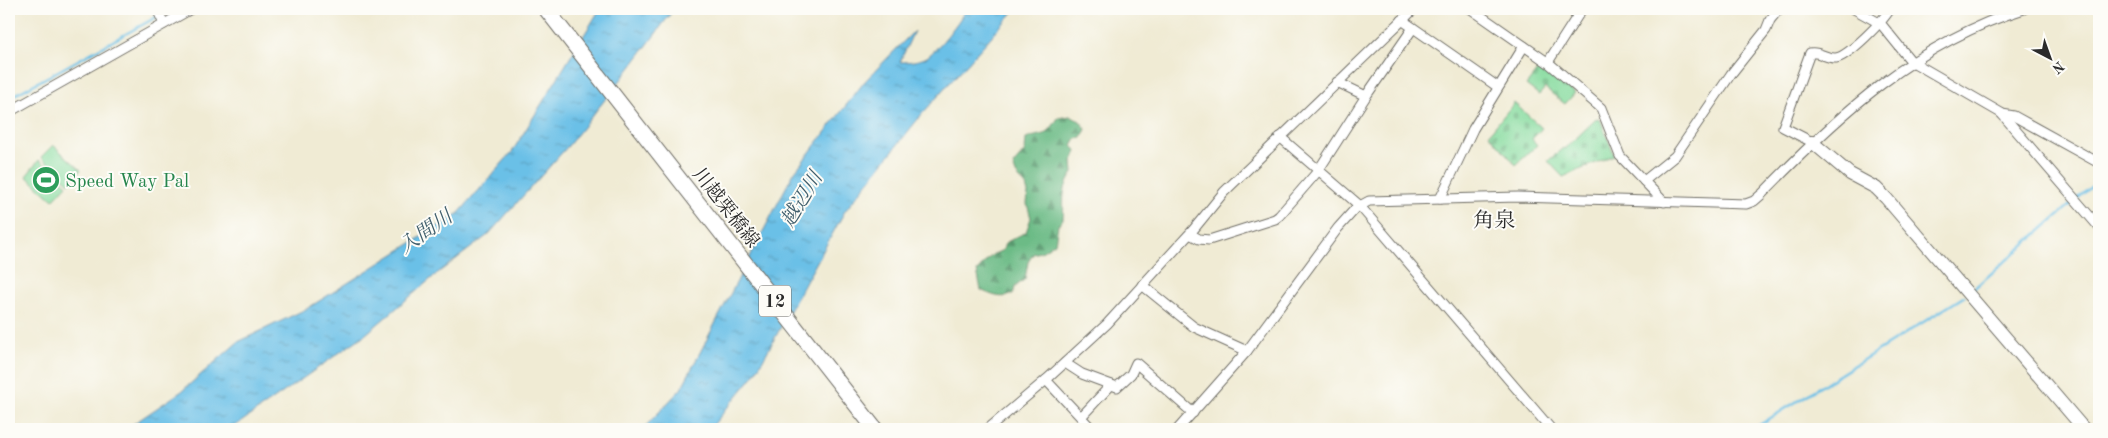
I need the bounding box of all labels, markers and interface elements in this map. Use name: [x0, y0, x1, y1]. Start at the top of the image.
north arrow: [2026, 32, 2076, 82]
text: N: [2049, 58, 2067, 76]
street label: 川越栗橋線: [688, 164, 763, 252]
sports icon: Speed Way Pal: [31, 165, 61, 195]
water label: 越辺川: [777, 166, 828, 231]
place label: Speed Way Pal: [65, 173, 189, 192]
water label: 入間川: [395, 204, 458, 258]
district label: 角泉: [1473, 209, 1515, 232]
road number: 12: [759, 286, 791, 316]

